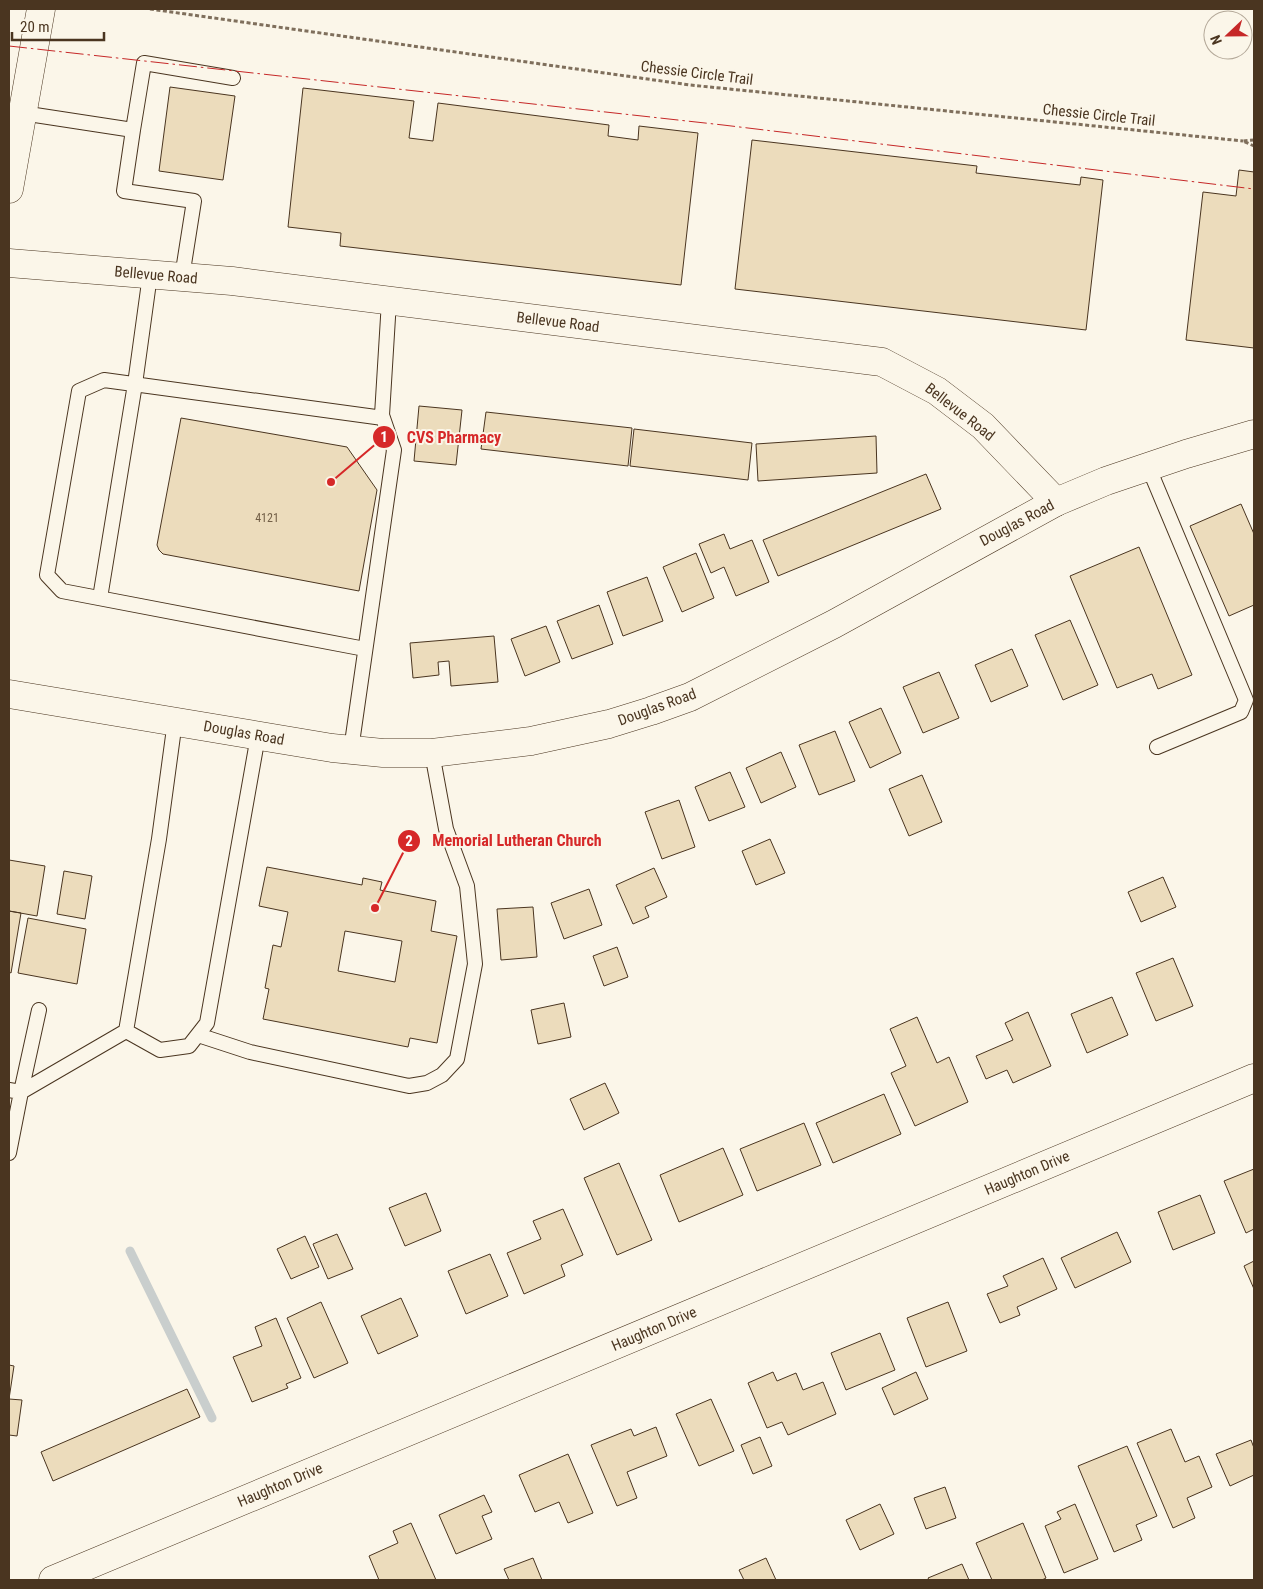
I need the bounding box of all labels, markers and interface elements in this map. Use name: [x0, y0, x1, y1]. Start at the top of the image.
scale bar: [12, 10, 105, 42]
north arrow: [1203, 10, 1253, 60]
text: 20 m: [20, 18, 50, 36]
text: N: [1207, 33, 1225, 47]
street label: Chessie Circle Trail: [640, 57, 754, 89]
street label: Chessie Circle Trail: [1042, 100, 1156, 130]
street label: Bellevue Road: [114, 262, 198, 288]
street label: Bellevue Road: [516, 308, 600, 336]
street label: Bellevue Road: [922, 379, 998, 445]
callout: CVS Pharmacy: [372, 422, 511, 453]
text: 1: [380, 428, 388, 446]
text: CVS Pharmacy: [407, 428, 501, 447]
street label: Douglas Road: [977, 496, 1057, 550]
house number: 4121: [255, 511, 279, 525]
street label: Douglas Road: [615, 685, 699, 729]
street label: Douglas Road: [202, 717, 286, 749]
callout: Memorial Lutheran Church: [397, 825, 611, 856]
text: Memorial Lutheran Church: [432, 831, 602, 850]
text: 2: [405, 832, 413, 850]
street label: Haughton Drive: [982, 1147, 1072, 1199]
street label: Haughton Drive: [609, 1303, 699, 1355]
street label: Haughton Drive: [235, 1459, 325, 1511]

